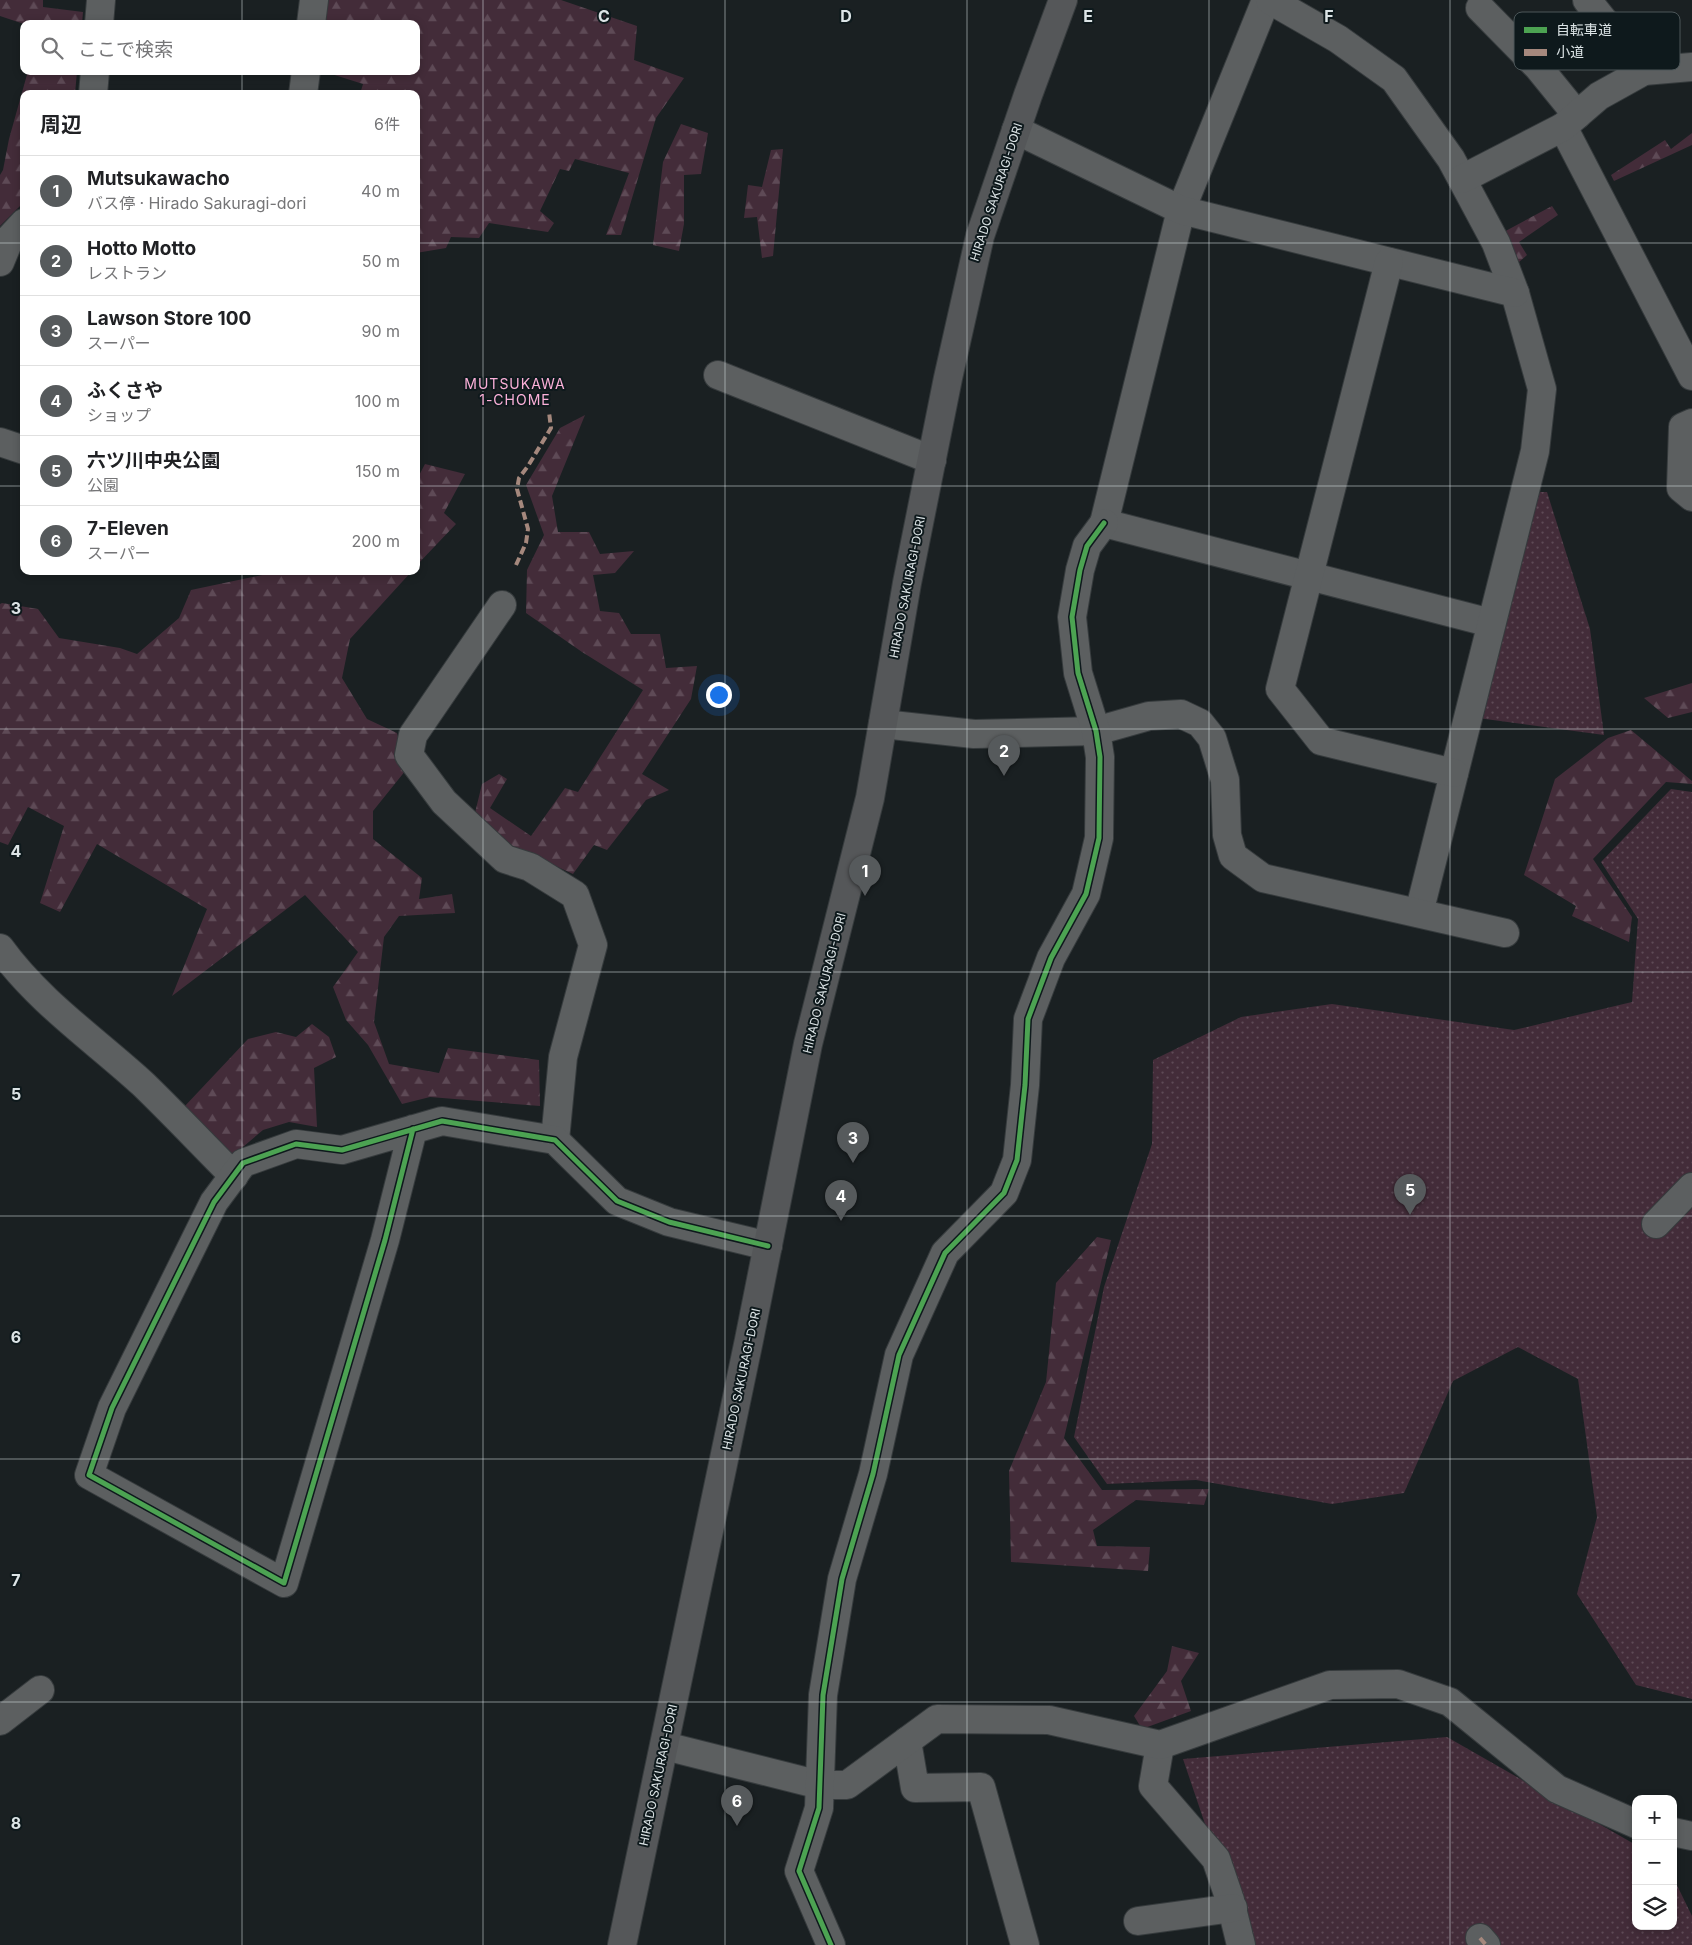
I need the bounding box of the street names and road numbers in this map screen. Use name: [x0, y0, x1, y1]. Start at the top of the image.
street label: HIRADO SAKURAGI-DORI: [967, 121, 1025, 263]
street label: HIRADO SAKURAGI-DORI: [886, 515, 928, 659]
street label: HIRADO SAKURAGI-DORI: [799, 911, 849, 1055]
street label: HIRADO SAKURAGI-DORI: [719, 1307, 763, 1451]
street label: HIRADO SAKURAGI-DORI: [636, 1703, 680, 1847]

